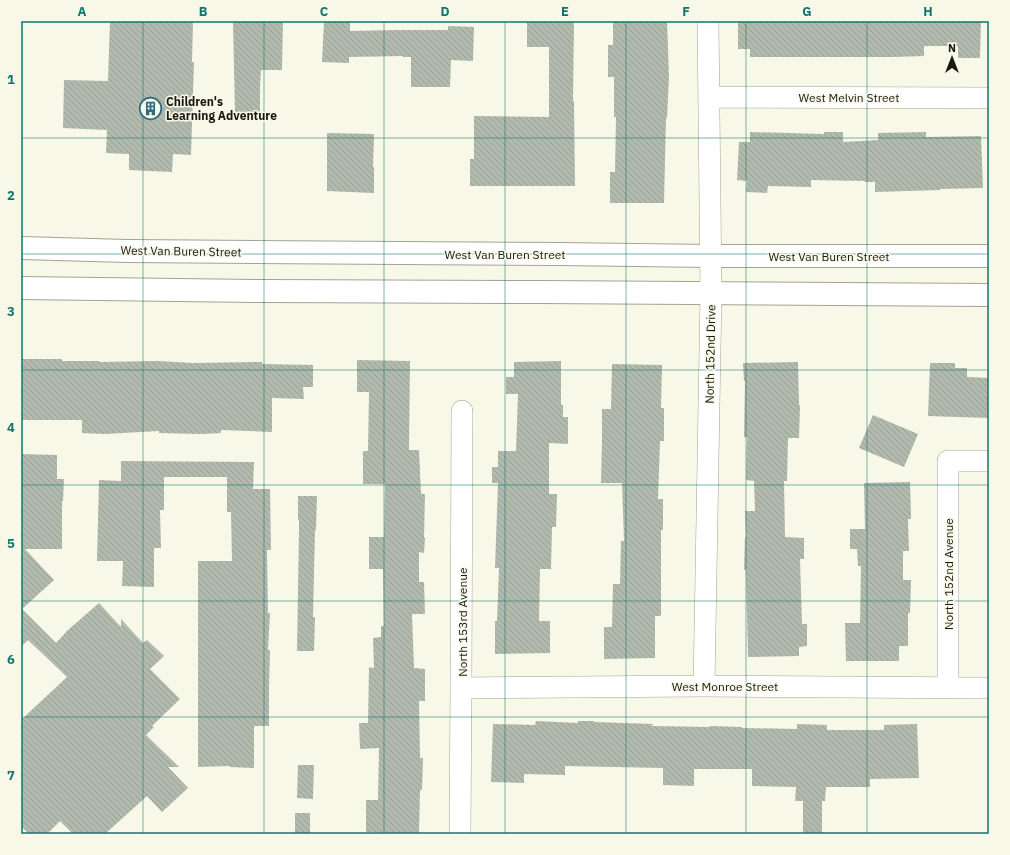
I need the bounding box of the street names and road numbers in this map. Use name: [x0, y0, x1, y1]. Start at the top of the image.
street label: West Melvin Street: [799, 90, 899, 105]
street label: West Van Buren Street: [120, 242, 242, 260]
street label: West Van Buren Street: [444, 247, 566, 262]
street label: West Van Buren Street: [768, 249, 890, 264]
street label: North 152nd Drive: [702, 304, 718, 404]
street label: North 152nd Avenue: [941, 518, 956, 630]
street label: North 153rd Avenue: [455, 567, 470, 677]
street label: West Monroe Street: [672, 679, 778, 694]

